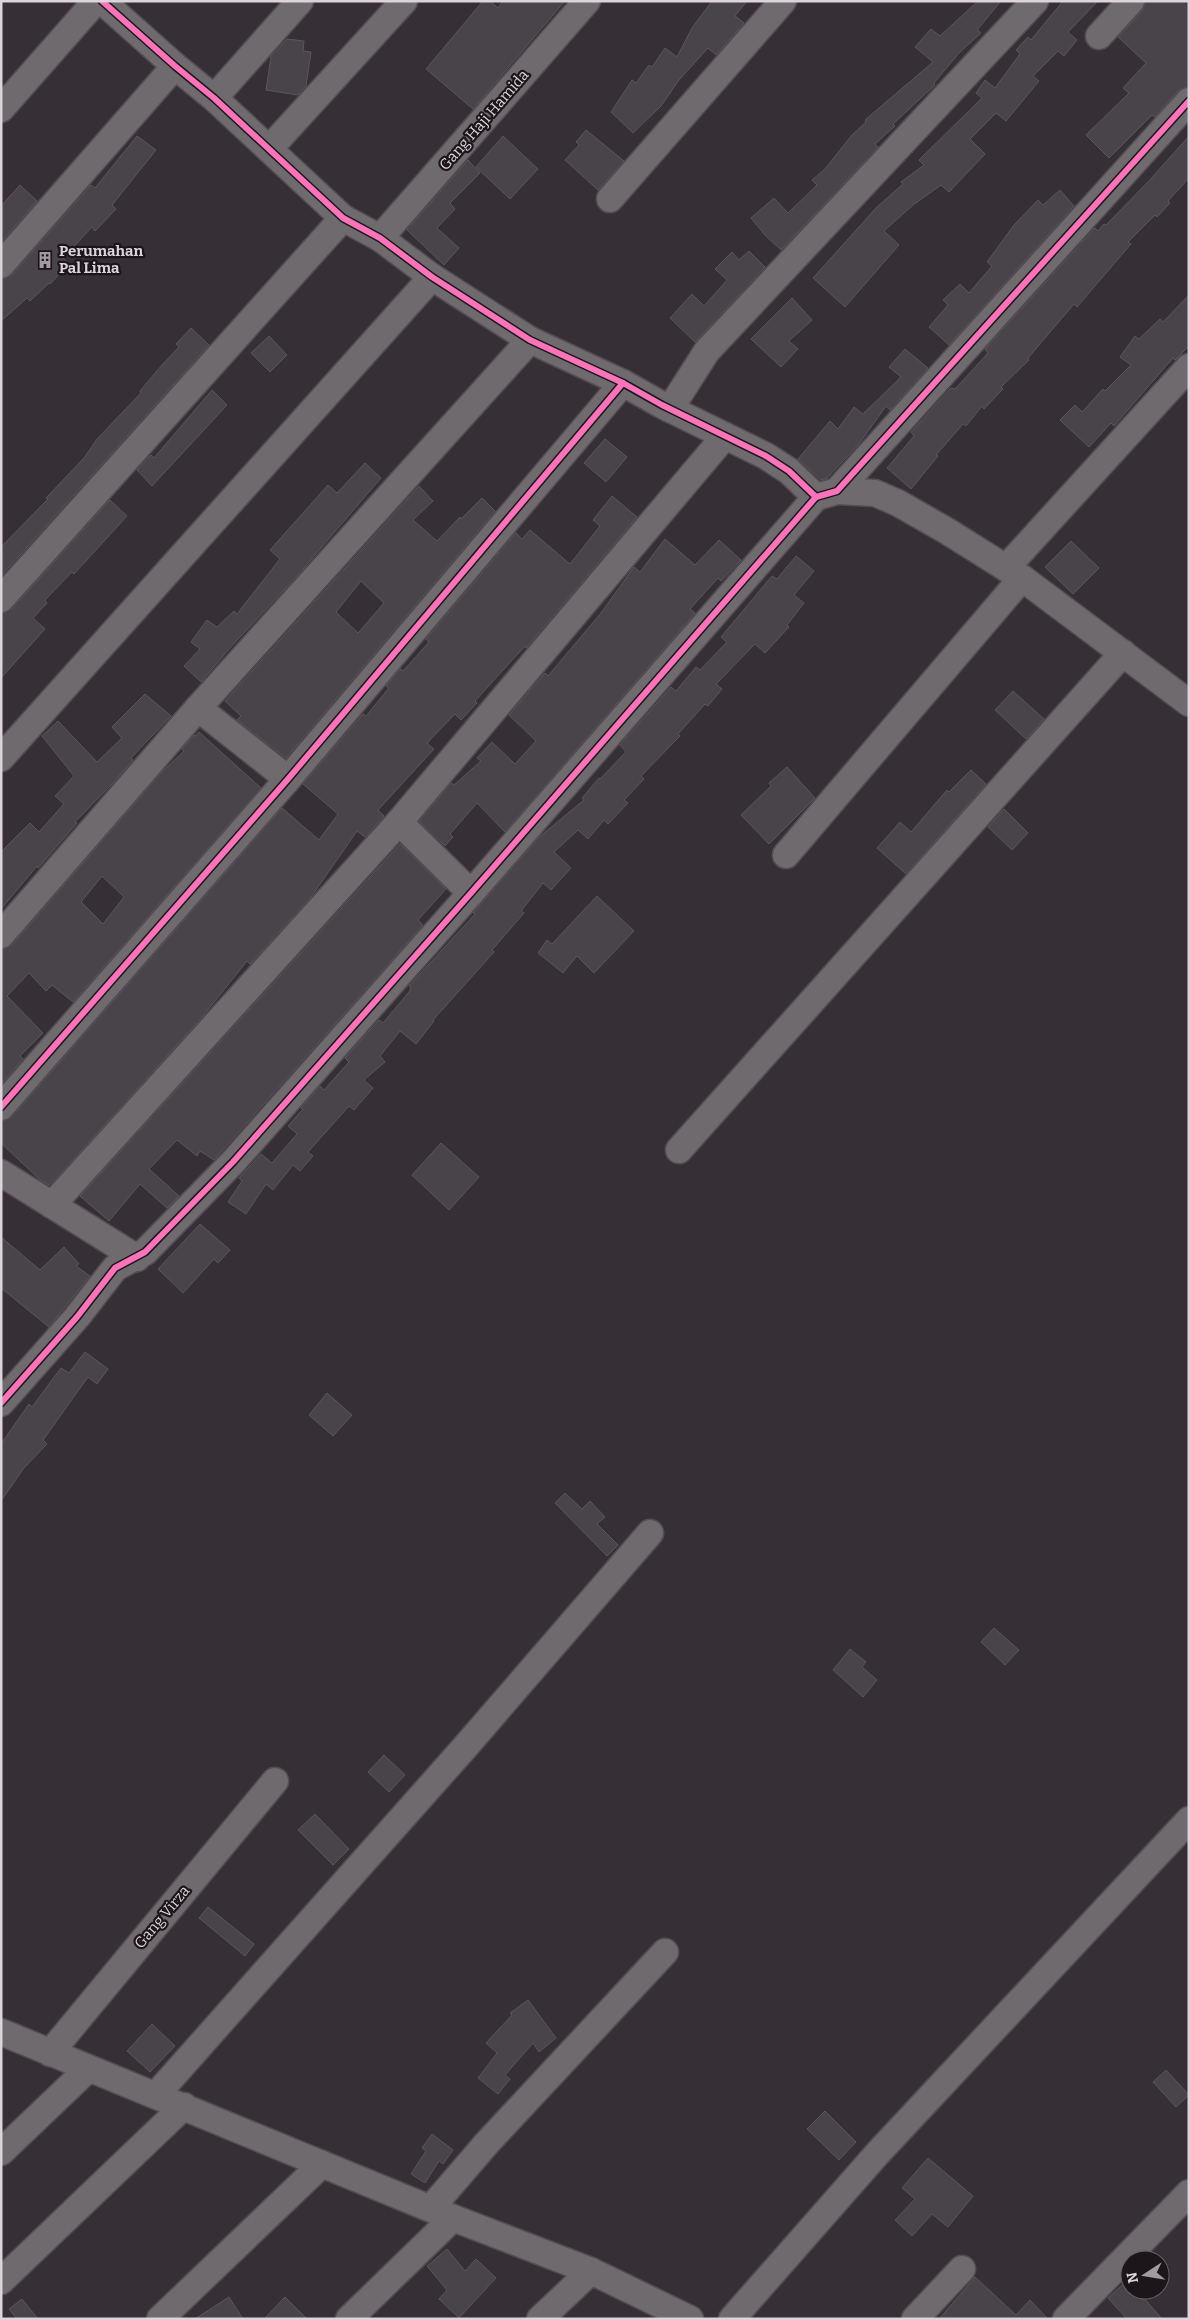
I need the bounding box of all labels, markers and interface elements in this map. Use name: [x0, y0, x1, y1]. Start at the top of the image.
street label: Gang Haji Hamida: [436, 66, 532, 174]
place label: Perumahan Pal Lima: [59, 242, 143, 277]
building icon: Perumahan Pal Lima: [35, 250, 55, 270]
street label: Gang Virza: [131, 1882, 193, 1952]
north arrow: [1120, 2250, 1170, 2300]
text: N: [1123, 2270, 1142, 2285]

